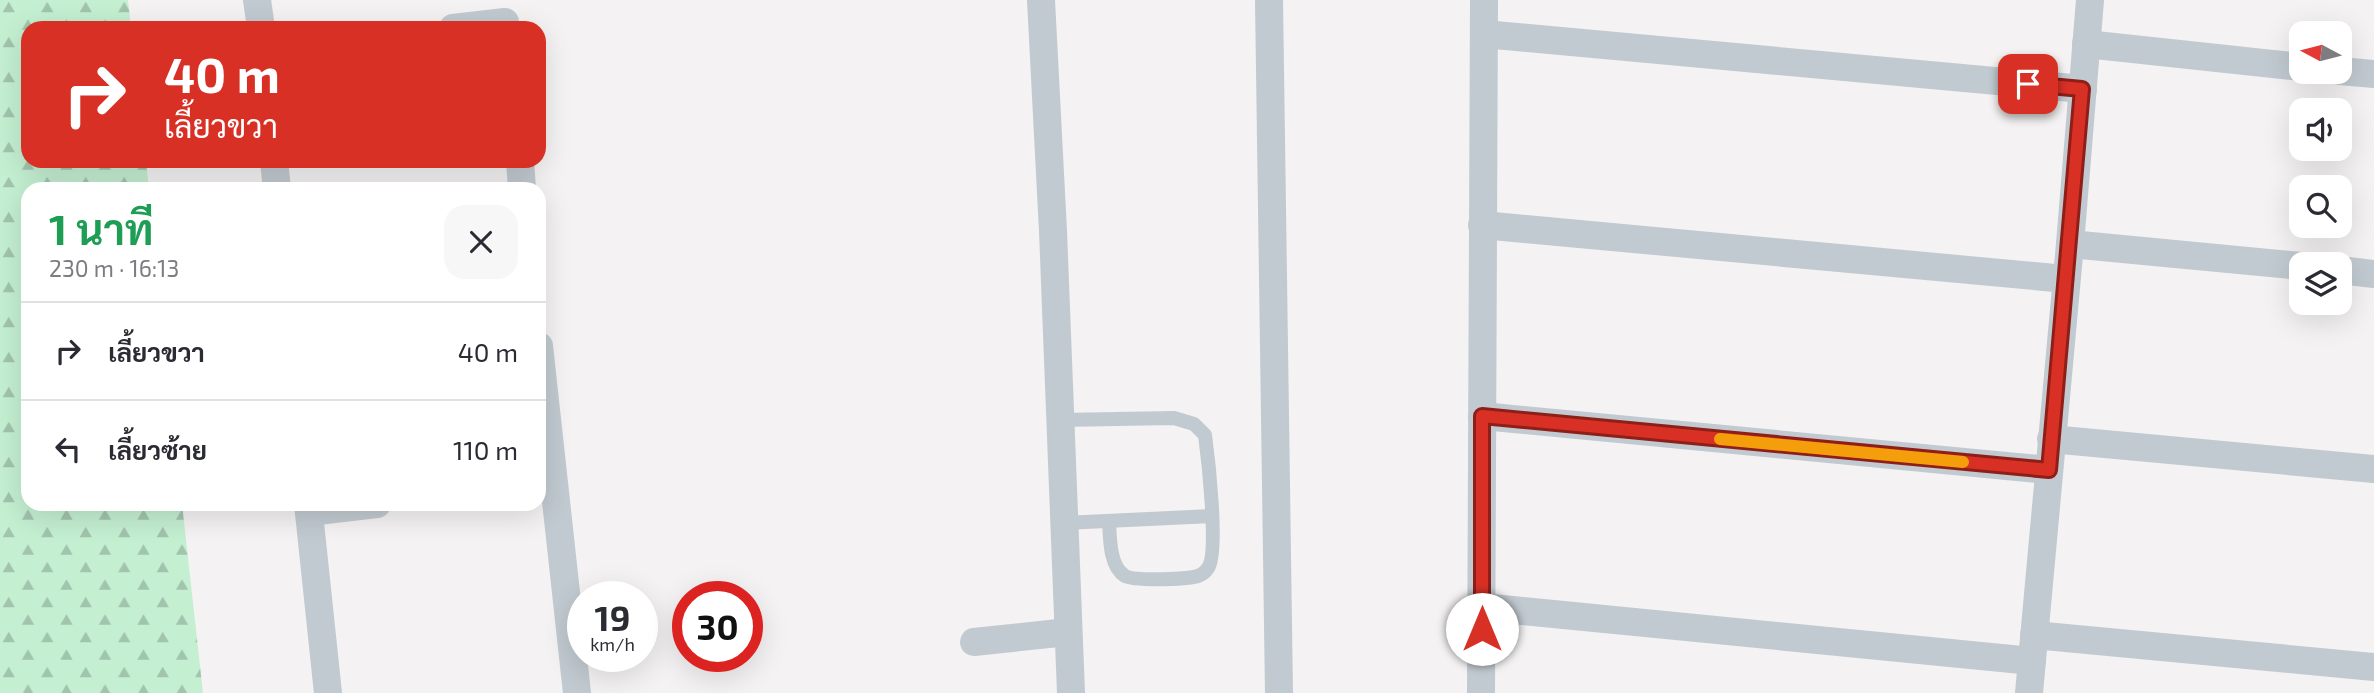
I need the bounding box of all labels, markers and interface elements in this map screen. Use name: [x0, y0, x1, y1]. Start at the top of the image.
north arrow: [2289, 21, 2352, 84]
map controls: [2289, 21, 2352, 315]
text: 40 m: [164, 44, 280, 103]
icon: right: [49, 49, 140, 140]
pin: [1998, 54, 2058, 114]
icon: arrive: [2009, 65, 2047, 103]
button: sound: [2289, 98, 2352, 161]
text: เลี้ยวขวา: [164, 106, 278, 144]
button: search: [2289, 175, 2352, 238]
text: 1 นาที: [49, 203, 153, 253]
button: close: [444, 205, 518, 279]
button: layers: [2289, 252, 2352, 315]
text: 230 m · 16:13: [49, 254, 179, 282]
icon: right: [49, 332, 87, 370]
text: เลี้ยวขวา: [108, 336, 205, 367]
text: 40 m: [458, 336, 518, 367]
icon: left: [49, 430, 87, 468]
text: เลี้ยวซ้าย: [108, 434, 207, 465]
text: 110 m: [453, 434, 518, 465]
speed limit sign: 30: [672, 581, 763, 672]
position arrow: [1445, 592, 1519, 666]
text: 19: [595, 596, 630, 638]
text: km/h: [590, 633, 635, 655]

